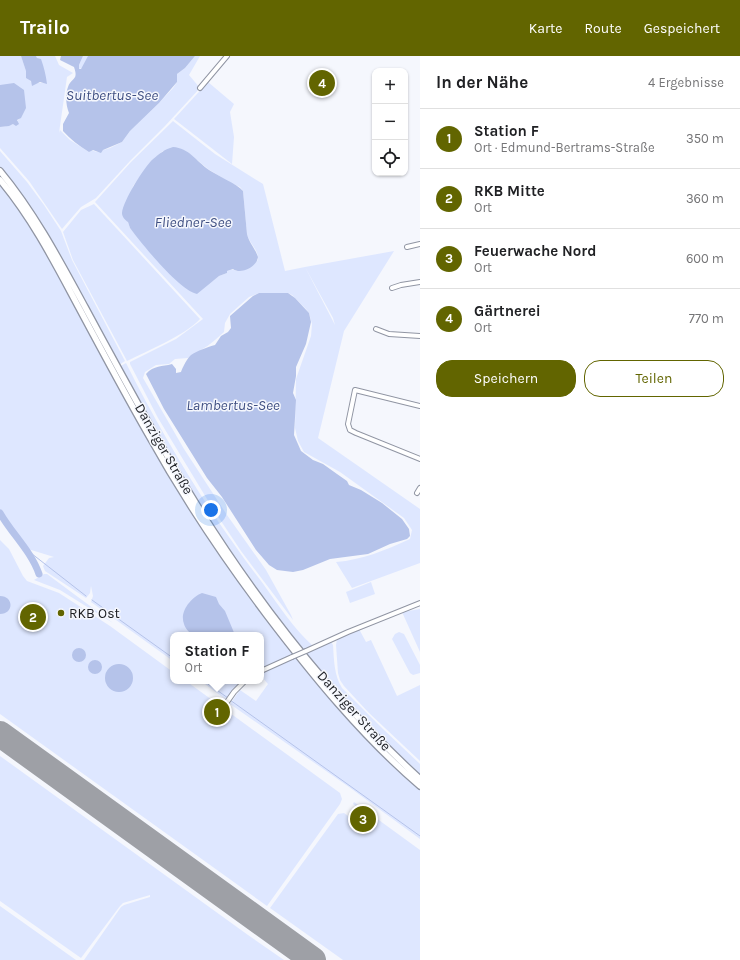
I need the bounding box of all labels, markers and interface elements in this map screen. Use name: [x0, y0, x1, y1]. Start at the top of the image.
text: Trailo: [20, 17, 70, 39]
text: Karte: [529, 20, 563, 37]
text: Route: [585, 20, 622, 37]
text: Gespeichert: [644, 20, 720, 37]
pin: 4: [309, 68, 335, 98]
map controls: [372, 68, 408, 176]
button: +: [372, 68, 408, 104]
text: In der Nähe: [436, 72, 528, 92]
text: 4 Ergebnisse: [648, 75, 724, 90]
water label: Suitbertus-See: [66, 86, 158, 104]
button: −: [372, 104, 408, 140]
text: Station F: [474, 122, 539, 140]
text: 1: [447, 131, 451, 146]
text: 350 m: [686, 131, 724, 146]
button: locate: [372, 140, 408, 176]
text: Ort · Edmund-Bertrams-Straße: [474, 140, 655, 155]
text: RKB Mitte: [474, 182, 545, 200]
text: 2: [445, 191, 453, 206]
text: 360 m: [686, 191, 724, 206]
text: Ort: [474, 200, 492, 215]
water label: Fliedner-See: [155, 213, 231, 231]
text: Feuerwache Nord: [474, 242, 596, 260]
text: 3: [445, 251, 453, 266]
text: 600 m: [686, 251, 724, 266]
text: Ort: [474, 260, 492, 275]
text: Gärtnerei: [474, 302, 541, 320]
text: 4: [445, 311, 453, 326]
text: 770 m: [689, 311, 724, 326]
text: Ort: [474, 320, 492, 335]
button: Speichern: [436, 360, 576, 397]
button: Teilen: [584, 360, 724, 397]
water label: Lambertus-See: [186, 396, 280, 414]
street label: Danziger Straße: [131, 401, 197, 497]
your location: [201, 500, 221, 520]
pin: 2: [20, 602, 46, 632]
place label: RKB Ost: [69, 605, 120, 622]
marker: RKB Ost: [56, 608, 66, 618]
popup: [170, 632, 264, 684]
text: Station F: [185, 642, 249, 660]
text: Ort: [185, 660, 203, 675]
street label: Danziger Straße: [314, 667, 394, 755]
pin: 1: [204, 697, 230, 727]
pin: 3: [350, 804, 376, 834]

